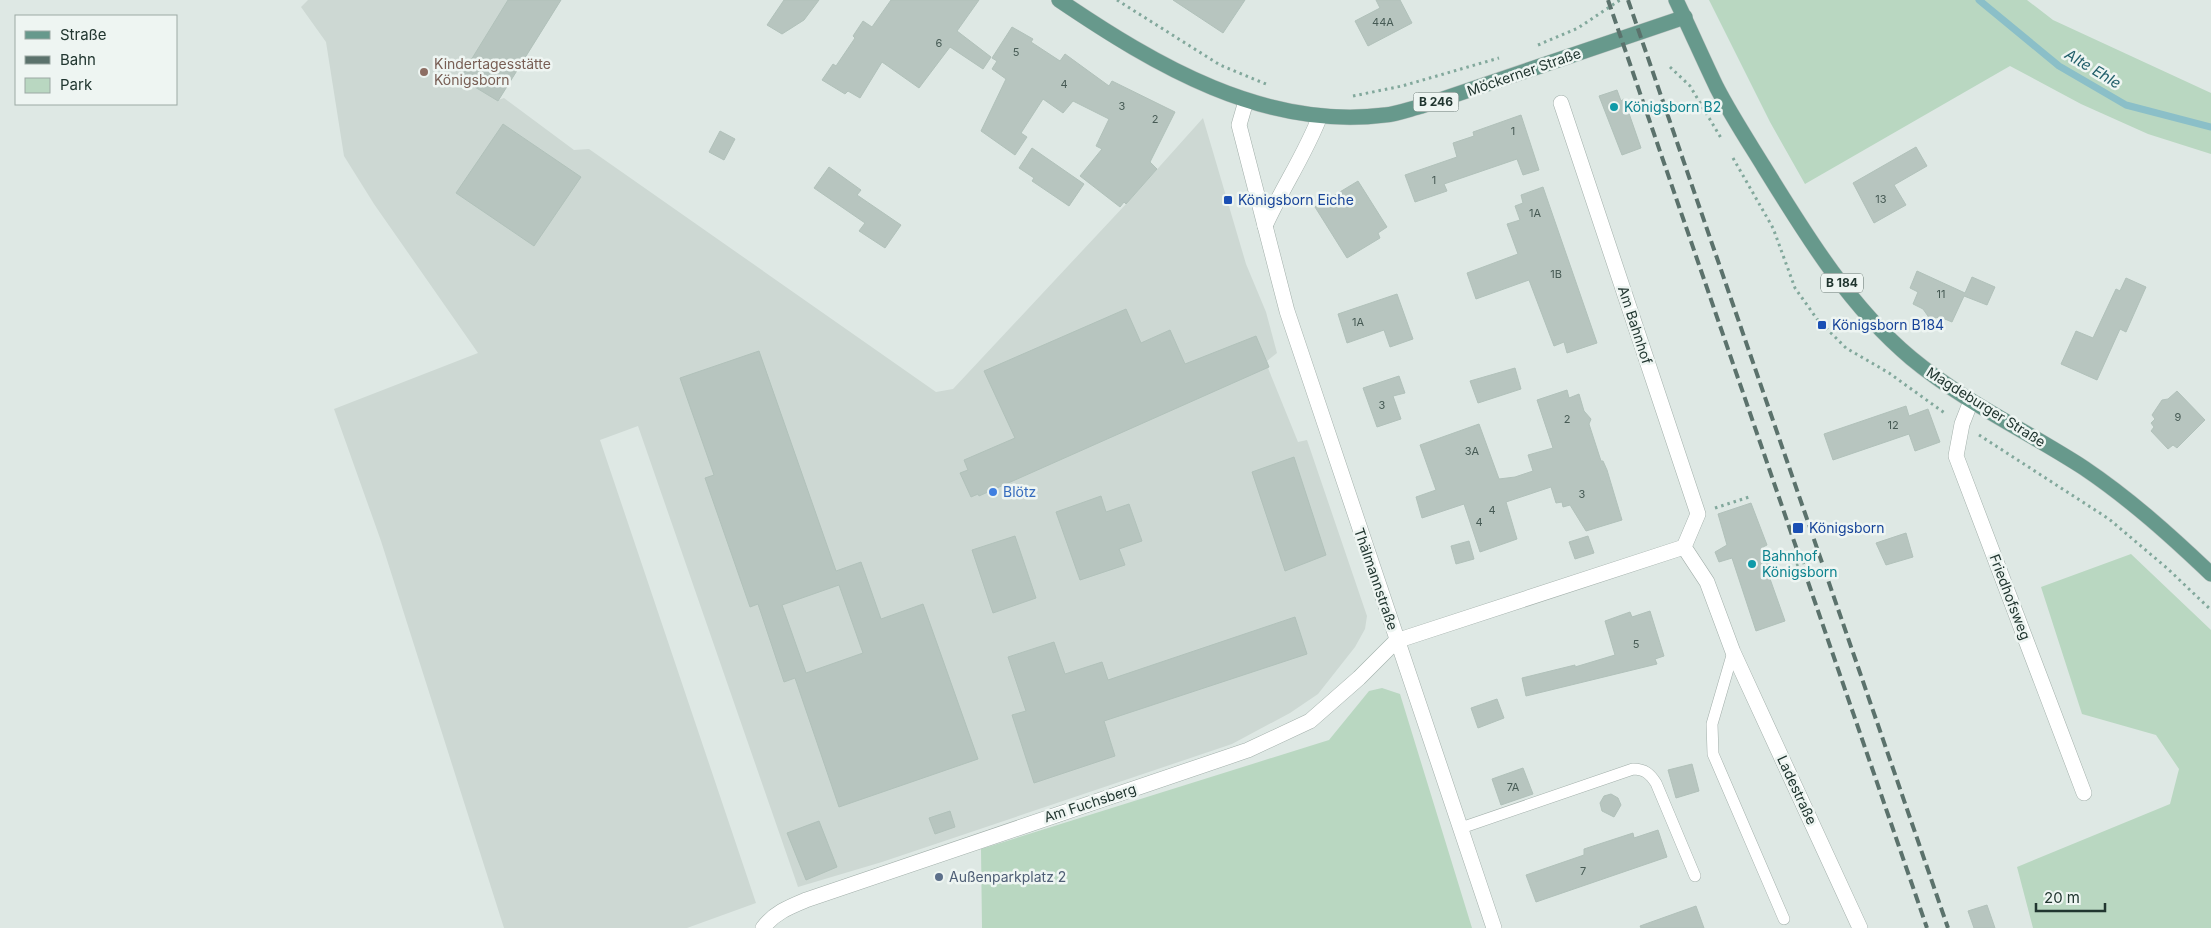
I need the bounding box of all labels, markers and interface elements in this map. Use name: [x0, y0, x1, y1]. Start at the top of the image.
legend: [15, 15, 178, 105]
house number: 44A: [1372, 15, 1394, 29]
text: Straße: [60, 25, 107, 44]
house number: 6: [936, 36, 943, 50]
street label: Möckerner Straße: [1465, 44, 1583, 99]
water label: Alte Ehle: [2061, 44, 2125, 93]
house number: 5: [1013, 45, 1020, 59]
text: Bahn: [60, 50, 96, 69]
place label: Kindertagesstätte Königsborn: [434, 55, 551, 88]
marker: Kindertagesstätte Königsborn: [418, 66, 430, 78]
text: Park: [60, 75, 93, 94]
house number: 4: [1060, 77, 1068, 91]
road number: B 246: [1414, 92, 1458, 111]
place label: Königsborn B2: [1624, 98, 1721, 115]
house number: 3: [1119, 99, 1126, 113]
marker: Königsborn B2: [1608, 101, 1620, 113]
house number: 2: [1152, 112, 1158, 126]
house number: 1: [1511, 124, 1515, 138]
house number: 1: [1432, 173, 1436, 187]
place label: Königsborn Eiche: [1238, 191, 1354, 208]
house number: 13: [1875, 192, 1887, 206]
marker: Königsborn Eiche: [1222, 194, 1234, 206]
house number: 1A: [1529, 206, 1541, 220]
house number: 1B: [1550, 267, 1562, 281]
road number: B 184: [1821, 274, 1863, 292]
street label: Am Bahnhof: [1615, 284, 1656, 366]
house number: 11: [1937, 287, 1945, 301]
house number: 1A: [1352, 315, 1364, 329]
place label: Königsborn B184: [1832, 316, 1944, 333]
marker: Königsborn B184: [1816, 319, 1828, 331]
street label: Magdeburger Straße: [1924, 363, 2049, 450]
house number: 3: [1379, 398, 1386, 412]
house number: 9: [2175, 410, 2182, 424]
house number: 2: [1564, 412, 1570, 426]
house number: 12: [1887, 418, 1899, 432]
house number: 3A: [1465, 444, 1480, 458]
place label: Blötz: [1003, 483, 1036, 500]
marker: Blötz: [987, 486, 999, 498]
house number: 3: [1579, 487, 1586, 501]
house number: 4: [1488, 503, 1496, 517]
house number: 4: [1475, 515, 1483, 529]
place label: Königsborn: [1809, 519, 1885, 536]
marker: Königsborn: [1791, 521, 1805, 535]
street label: Thälmannstraße: [1351, 525, 1402, 632]
place label: Bahnhof Königsborn: [1762, 547, 1838, 580]
street label: Friedhofsweg: [1986, 552, 2035, 642]
marker: Bahnhof Königsborn: [1746, 558, 1758, 570]
house number: 5: [1633, 637, 1640, 651]
street label: Ladestraße: [1774, 752, 1821, 827]
street label: Am Fuchsberg: [1042, 780, 1138, 825]
house number: 7A: [1507, 780, 1520, 794]
house number: 7: [1580, 864, 1586, 878]
place label: Außenparkplatz 2: [949, 868, 1066, 885]
marker: Außenparkplatz 2: [933, 871, 945, 883]
scale bar: [2036, 880, 2105, 912]
text: 20 m: [2044, 888, 2080, 907]

